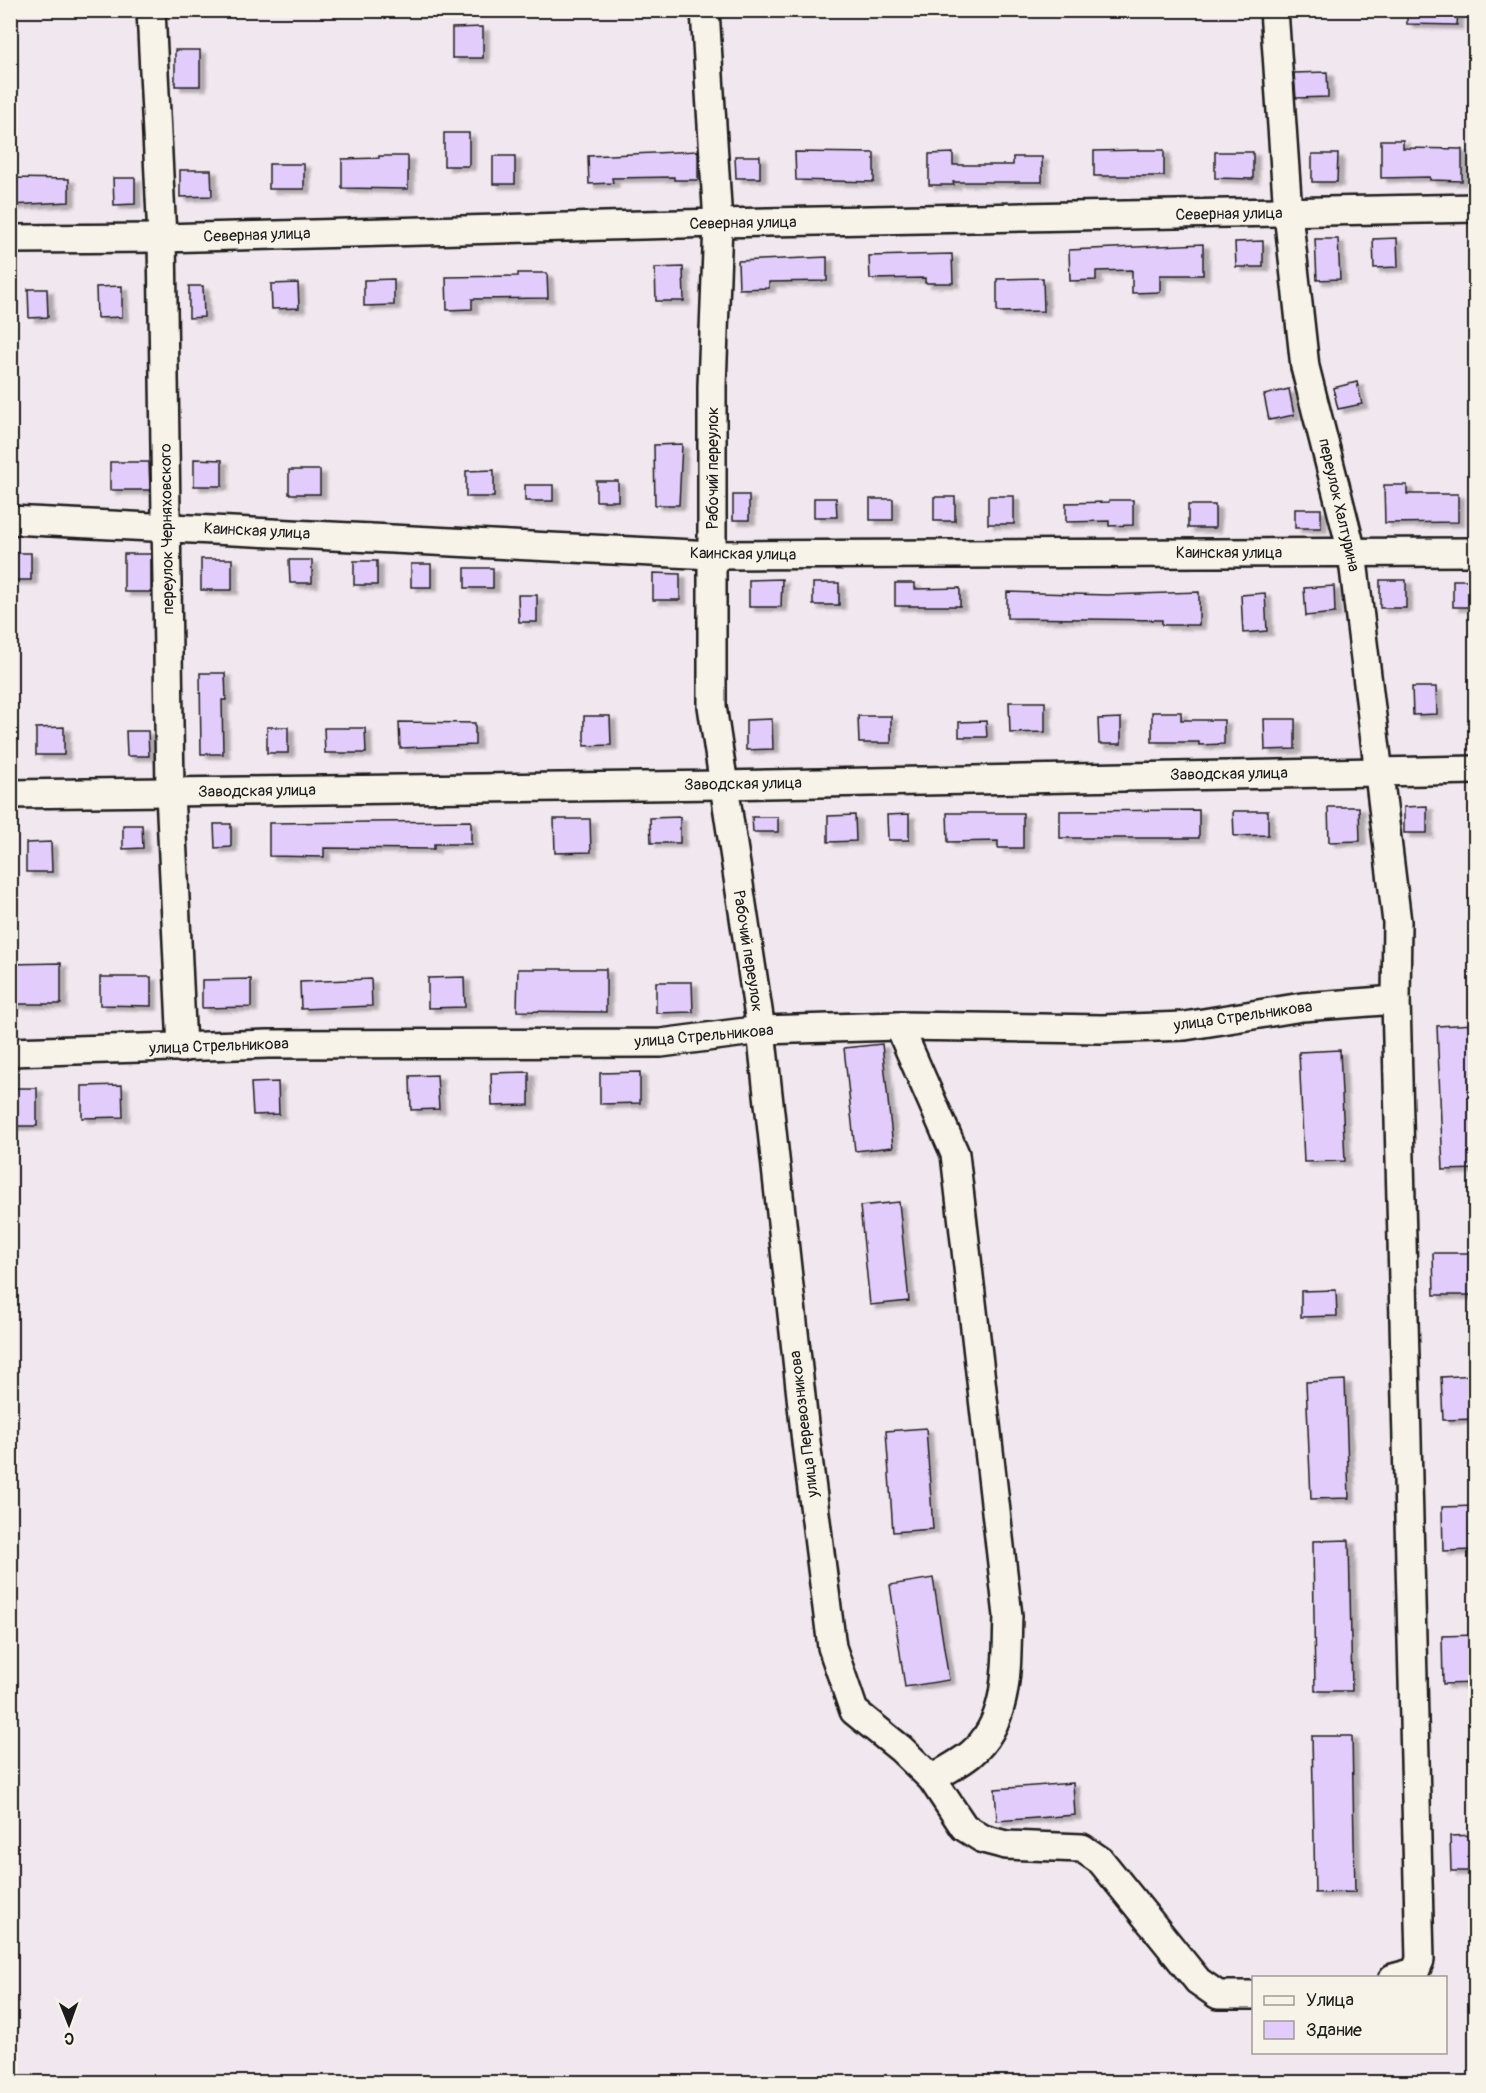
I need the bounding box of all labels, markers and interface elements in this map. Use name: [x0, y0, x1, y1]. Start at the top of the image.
street label: Северная улица: [1175, 203, 1283, 225]
street label: Северная улица: [689, 212, 797, 234]
street label: Северная улица: [203, 223, 311, 247]
street label: Рабочий переулок: [703, 407, 723, 529]
street label: переулок Халтурина: [1314, 436, 1364, 574]
street label: переулок Черняховского: [156, 443, 178, 615]
street label: Каинская улица: [203, 518, 311, 544]
street label: Каинская улица: [690, 543, 796, 565]
street label: Каинская улица: [1176, 543, 1282, 563]
street label: Заводская улица: [1170, 763, 1288, 785]
street label: Заводская улица: [684, 773, 802, 795]
street label: Заводская улица: [198, 780, 316, 802]
street label: Рабочий переулок: [729, 889, 767, 1013]
street label: улица Стрельникова: [1171, 996, 1314, 1036]
street label: улица Стрельникова: [633, 1020, 774, 1052]
street label: улица Стрельникова: [148, 1034, 289, 1058]
street label: улица Перевозникова: [785, 1349, 823, 1500]
legend: [1252, 1976, 1447, 2054]
text: Улица: [1306, 1989, 1354, 2012]
north arrow: [39, 1994, 99, 2054]
text: Здание: [1306, 2019, 1362, 2042]
text: С: [64, 2028, 74, 2048]

